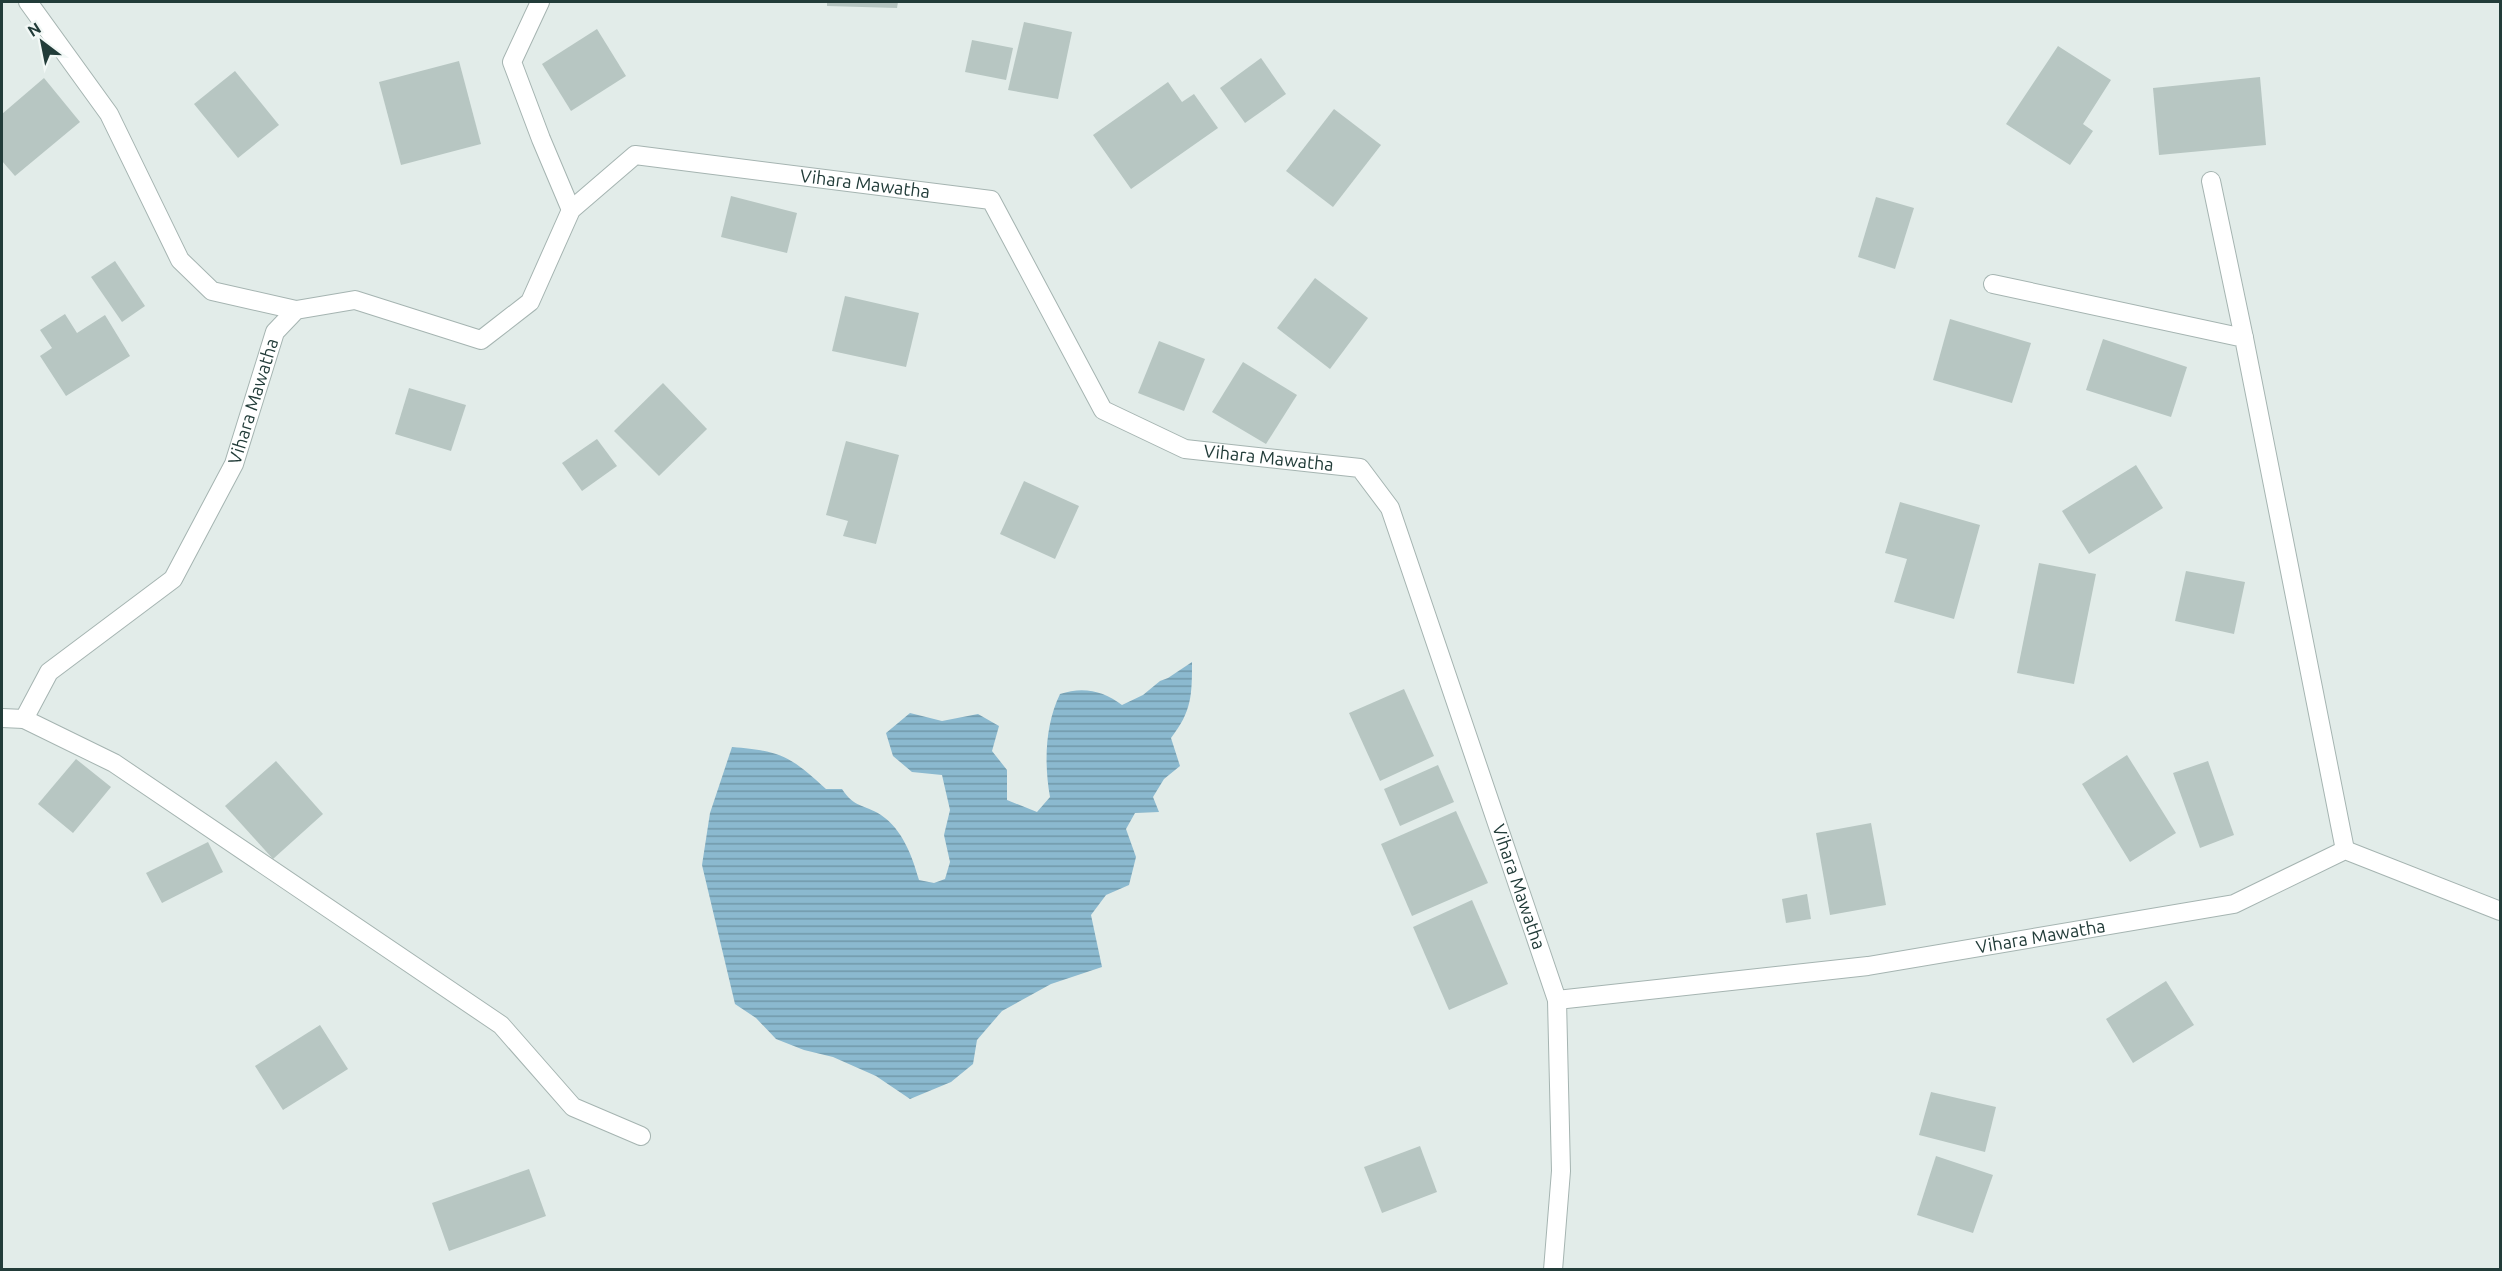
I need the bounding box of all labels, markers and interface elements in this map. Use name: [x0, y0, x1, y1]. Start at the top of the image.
north arrow: [12, 12, 72, 72]
text: N: [24, 18, 44, 40]
street label: Vihara Mawatha: [799, 165, 931, 201]
street label: Vihara Mawatha: [224, 336, 281, 467]
street label: Vihara Mawatha: [1203, 440, 1335, 474]
street label: Vihara Mawatha: [1489, 821, 1550, 952]
street label: Vihara Mawatha: [1974, 915, 2107, 957]

